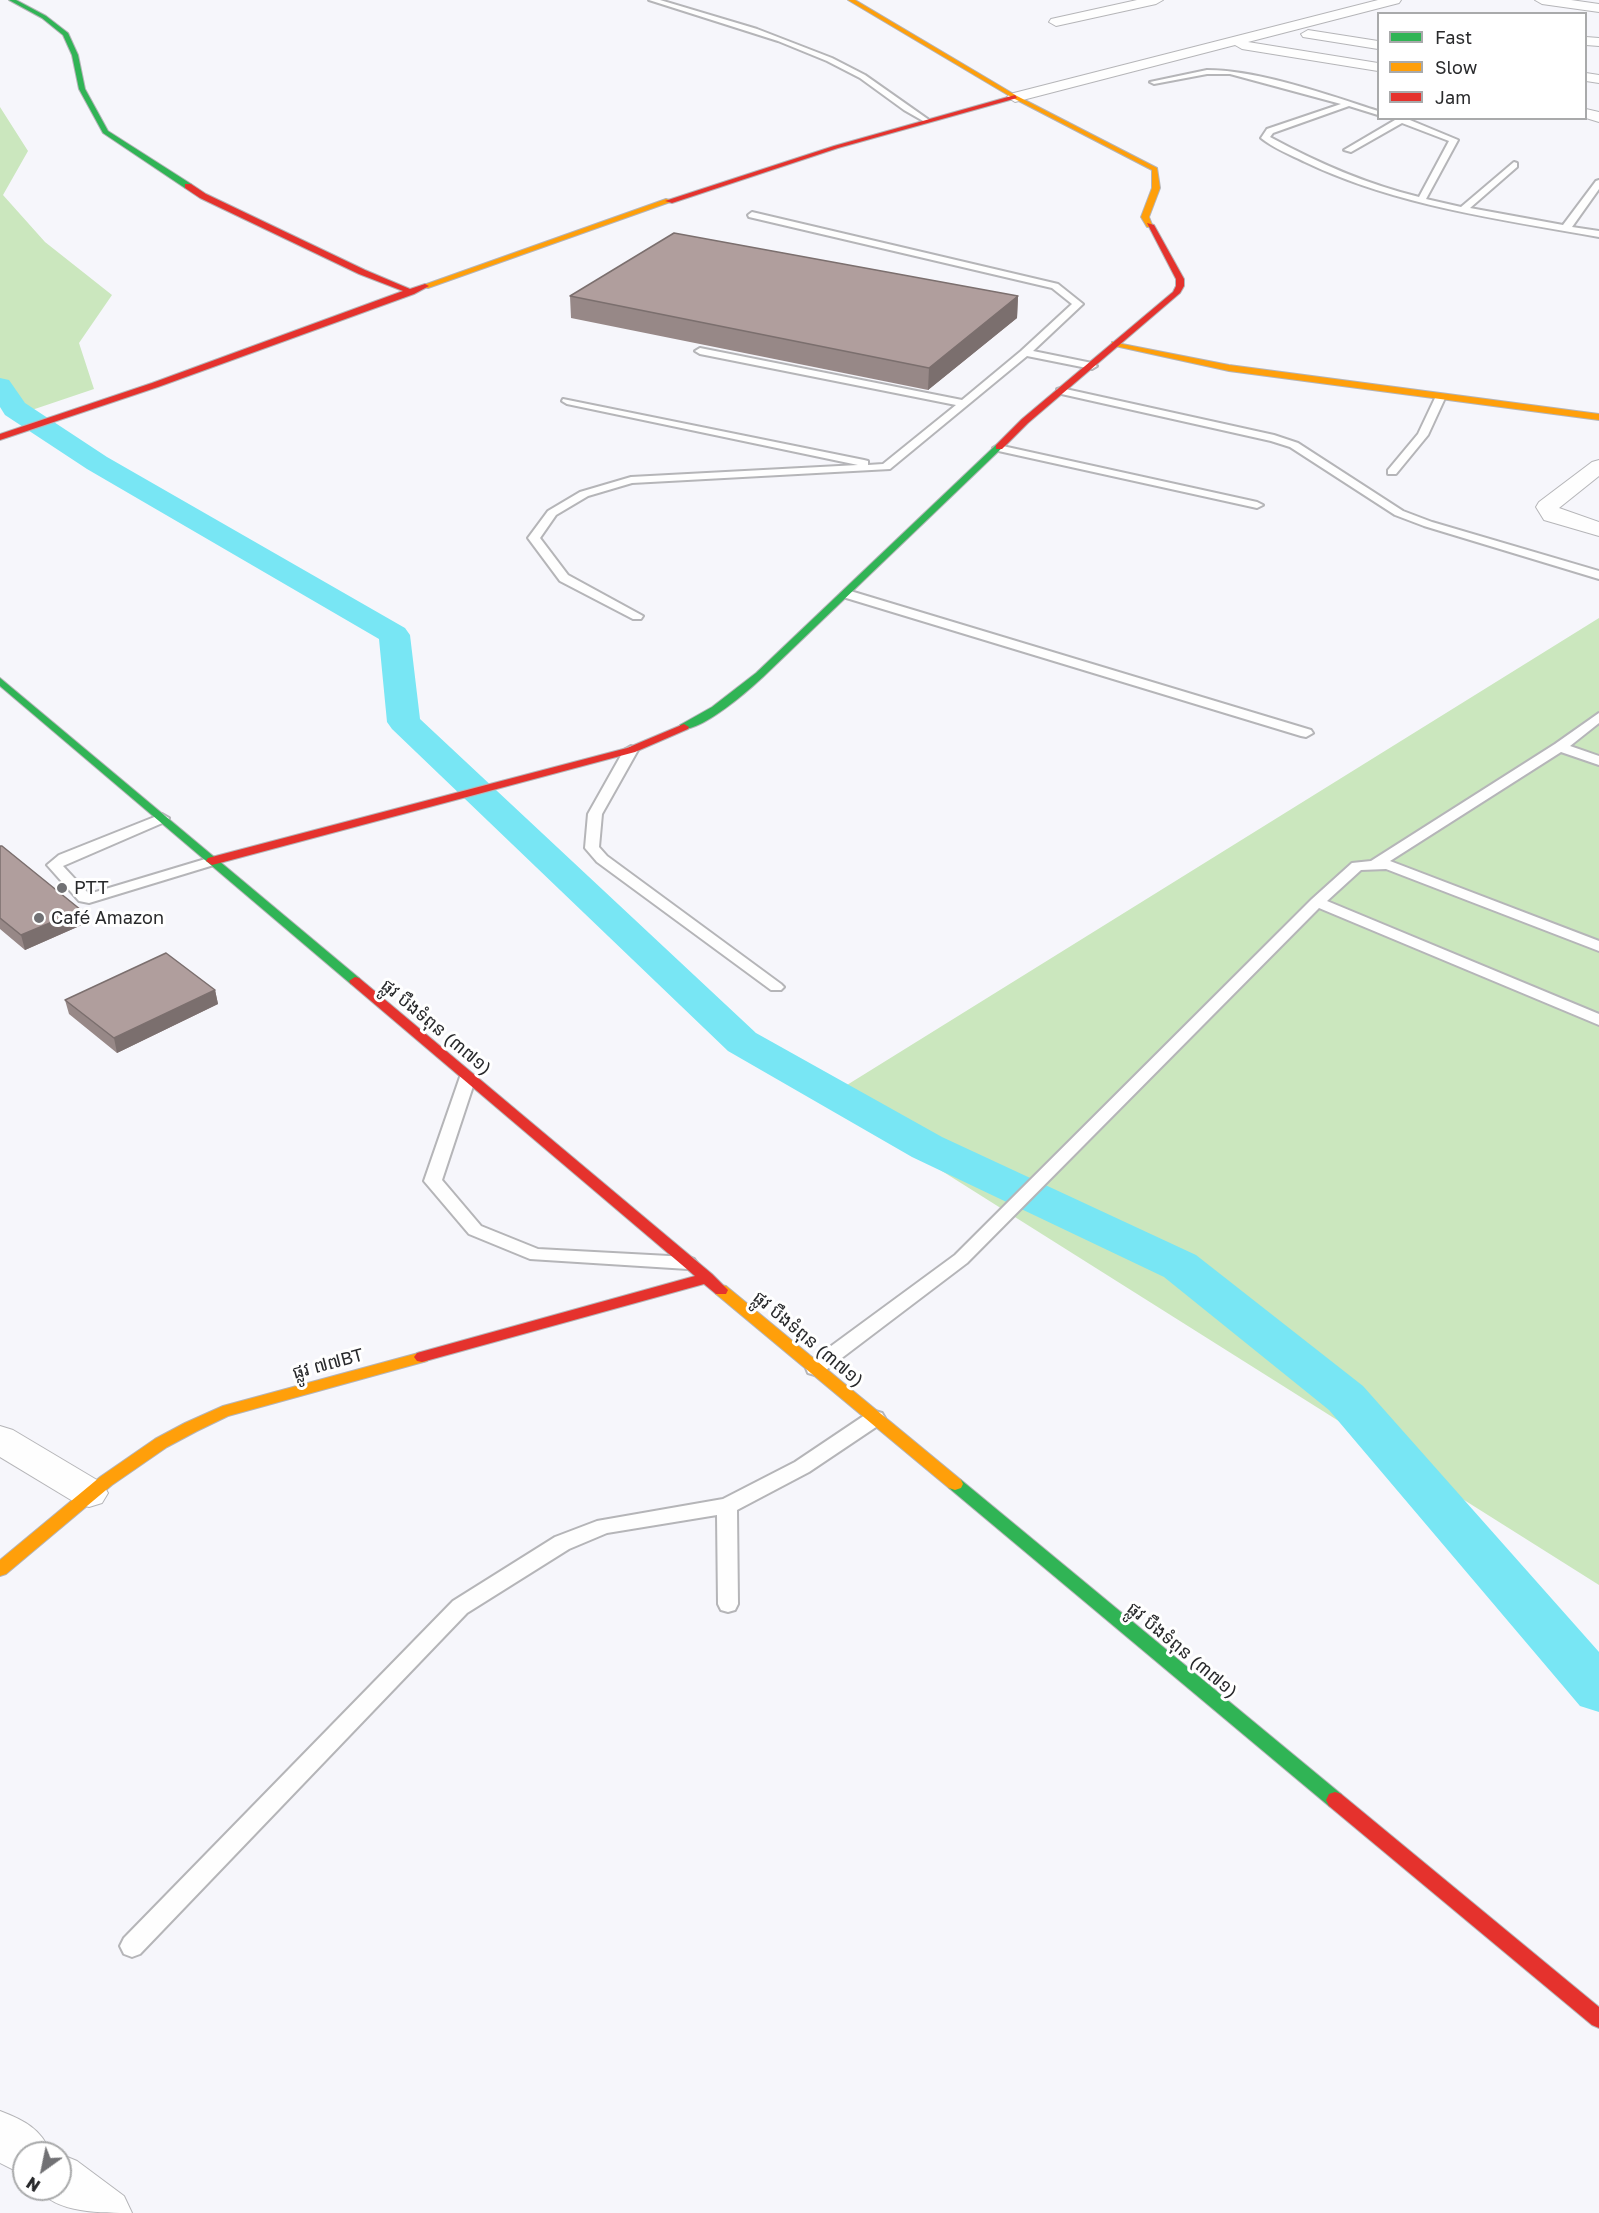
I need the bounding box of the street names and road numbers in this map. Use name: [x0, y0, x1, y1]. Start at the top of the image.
street label: ផ្លូវ បឹងទំពុន (៣៧១): [376, 975, 496, 1079]
street label: ផ្លូវ បឹងទំពុន (៣៧១): [748, 1287, 868, 1391]
street label: ផ្លូវ ៧៧BT: [290, 1344, 366, 1384]
street label: ផ្លូវ បឹងទំពុន (៣៧១): [1122, 1598, 1242, 1702]

